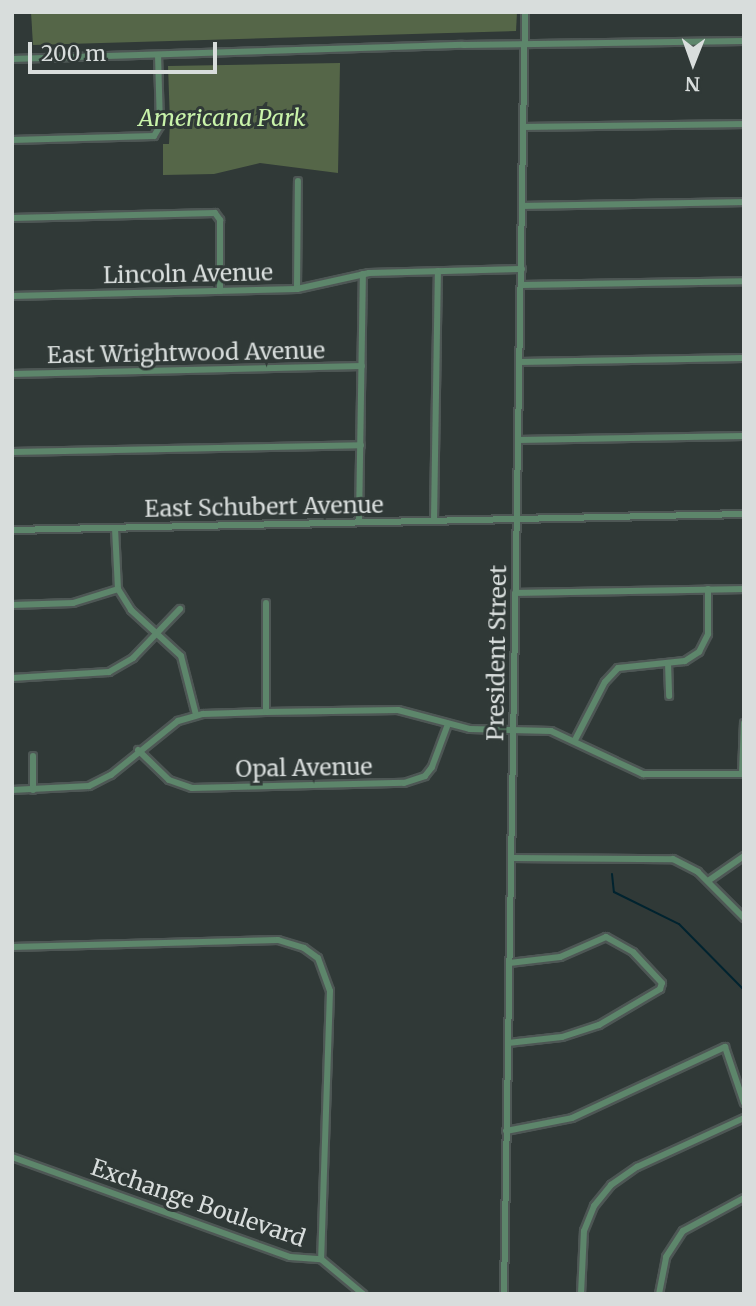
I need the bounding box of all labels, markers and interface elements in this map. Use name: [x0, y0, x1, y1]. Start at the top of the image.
scale bar: [32, 28, 220, 72]
north arrow: [658, 28, 728, 98]
text: 200 m: [41, 40, 106, 67]
text: N: [685, 72, 700, 96]
park label: Americana Park: [138, 104, 306, 132]
street label: Lincoln Avenue: [103, 259, 273, 289]
street label: East Wrightwood Avenue: [47, 337, 325, 369]
street label: East Schubert Avenue: [144, 491, 384, 523]
street label: President Street: [482, 565, 512, 741]
street label: Opal Avenue: [235, 753, 373, 783]
street label: Exchange Boulevard: [87, 1153, 309, 1253]

